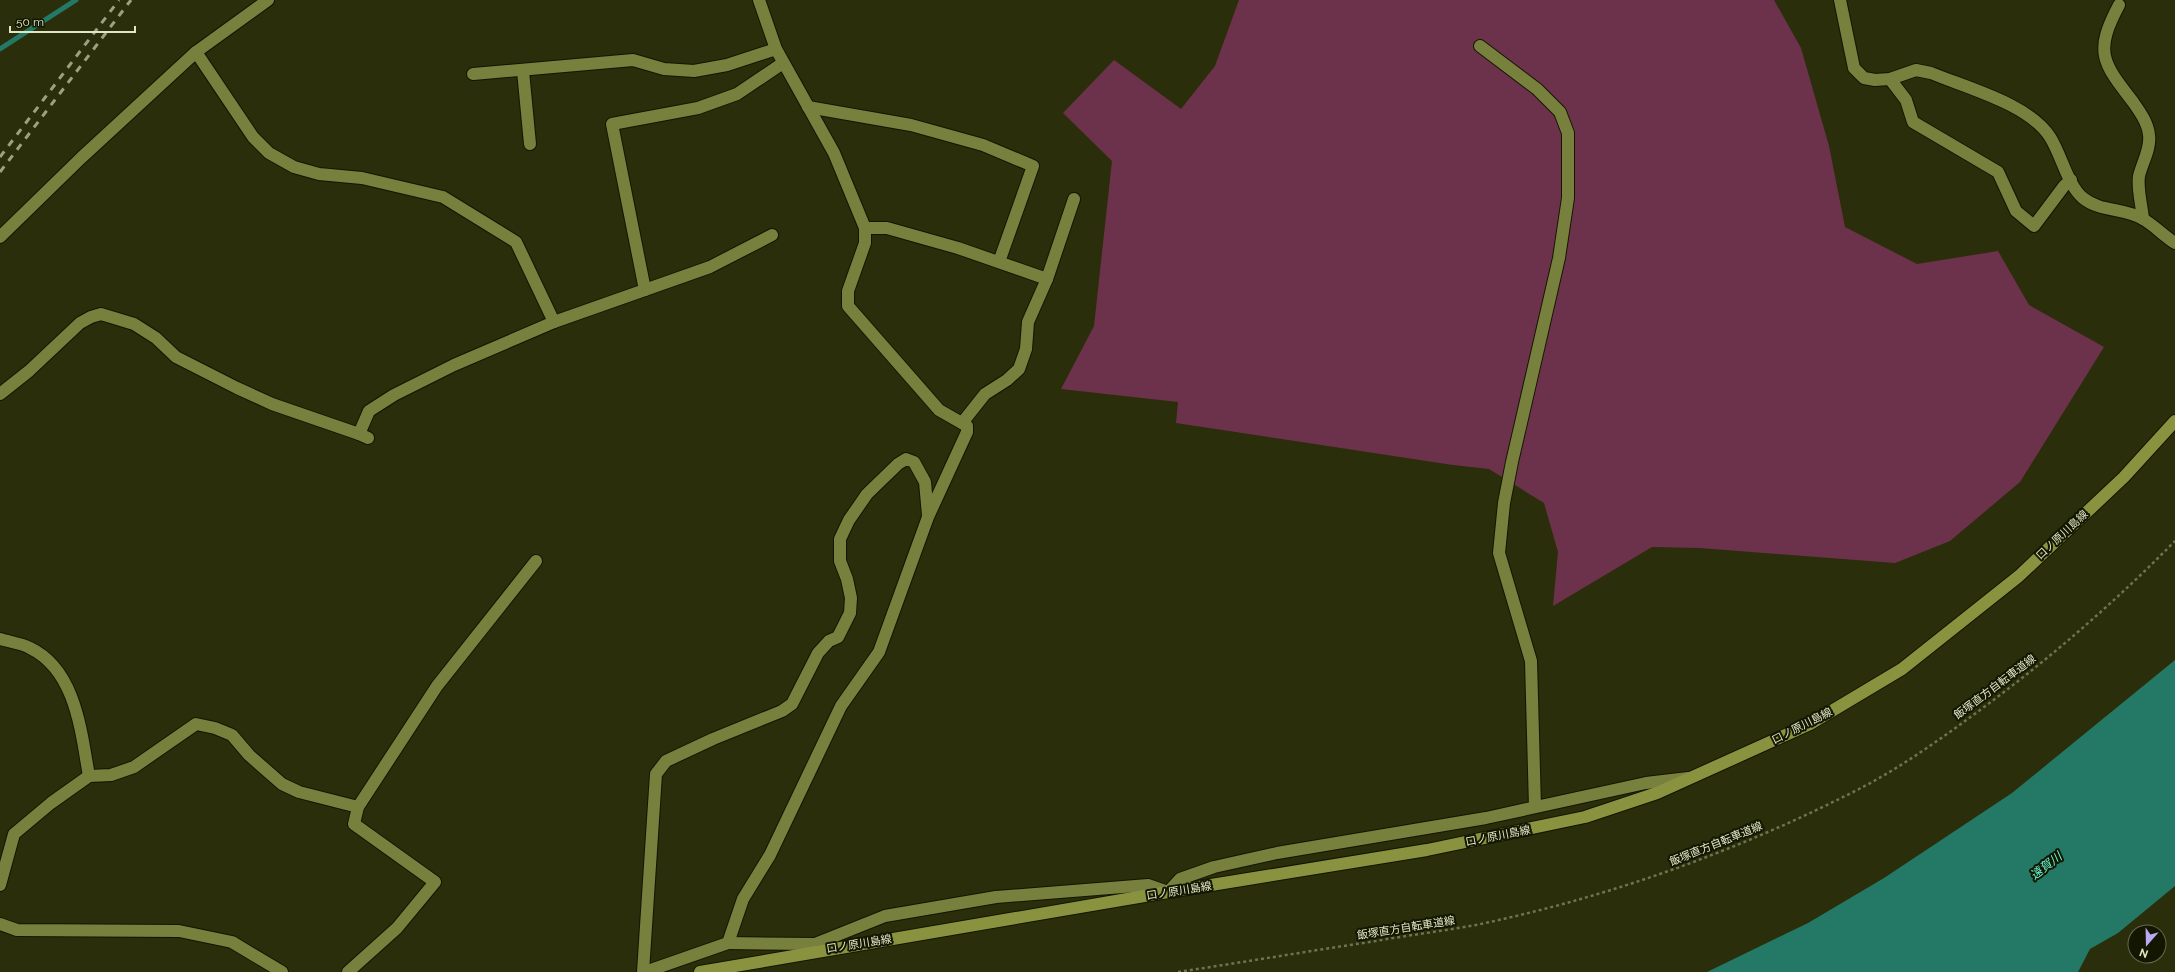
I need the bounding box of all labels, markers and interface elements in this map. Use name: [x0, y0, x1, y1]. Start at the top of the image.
scale bar: [10, 8, 135, 34]
text: 50 m: [16, 15, 44, 29]
street label: 口ノ原川島線: [2033, 508, 2091, 562]
street label: 飯塚直方自転車道線: [1952, 652, 2038, 722]
street label: 口ノ原川島線: [1770, 705, 1834, 747]
street label: 飯塚直方自転車道線: [1668, 819, 1764, 869]
street label: 口ノ原川島線: [1464, 823, 1532, 849]
water label: 遠賀川: [2028, 848, 2066, 883]
street label: 口ノ原川島線: [1145, 879, 1213, 903]
street label: 飯塚直方自転車道線: [1356, 914, 1456, 942]
north arrow: [2127, 924, 2167, 964]
street label: 口ノ原川島線: [825, 932, 893, 956]
text: N: [2138, 945, 2150, 960]

